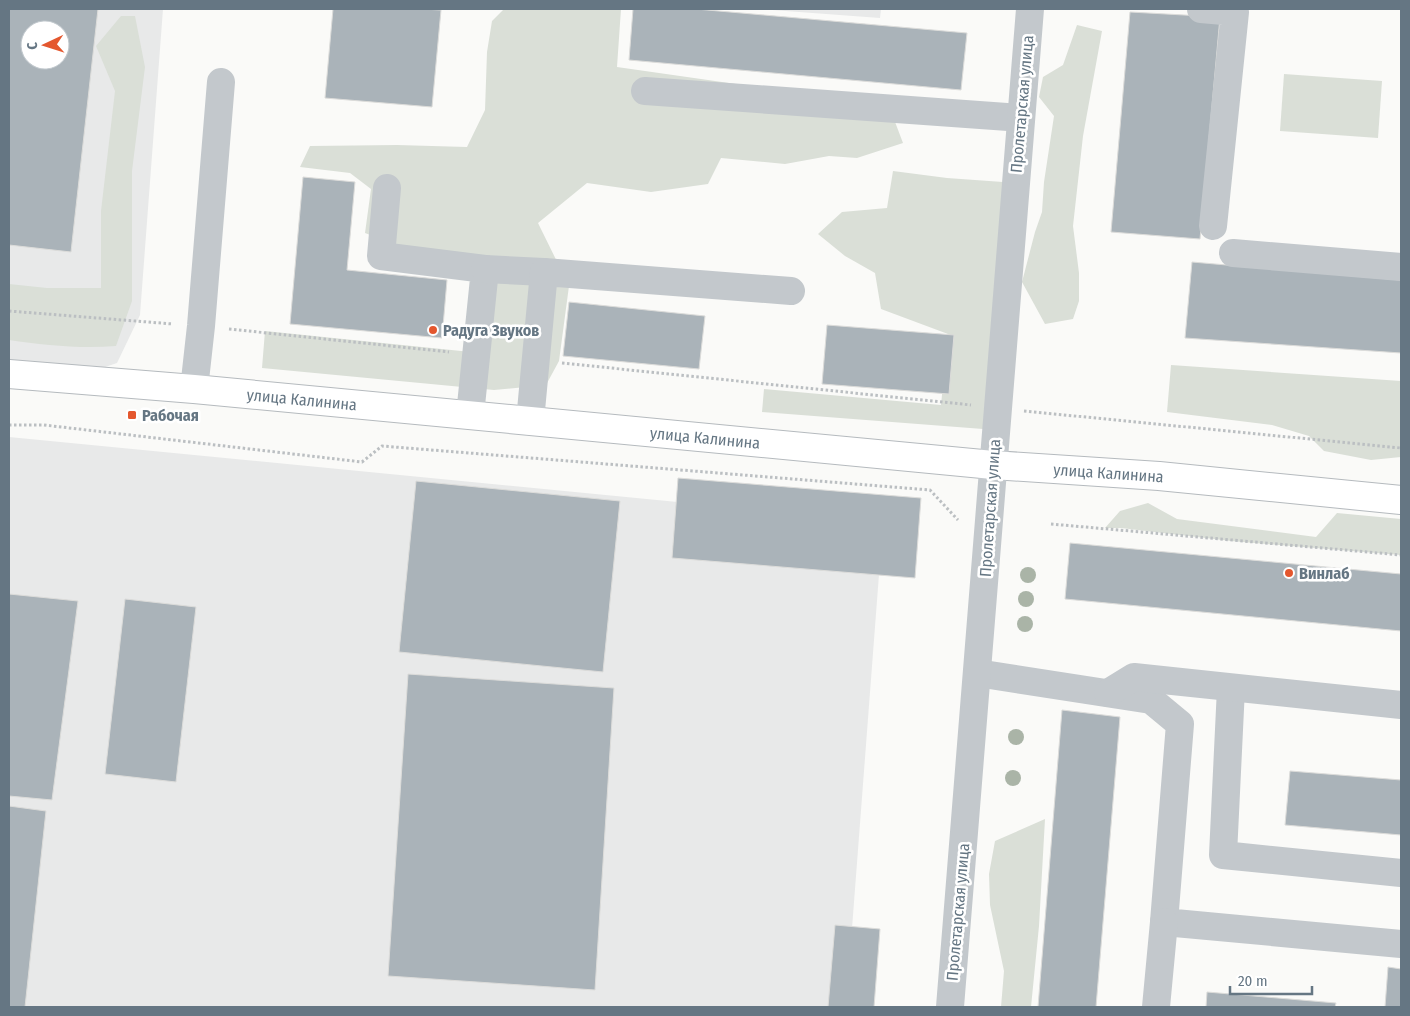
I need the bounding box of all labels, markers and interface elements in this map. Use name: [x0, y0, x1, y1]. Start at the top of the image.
north arrow: [20, 20, 70, 70]
street label: Пролетарская улица: [1007, 34, 1037, 174]
text: С: [24, 41, 41, 50]
place label: Радуга Звуков: [443, 321, 539, 340]
marker: Радуга Звуков: [427, 324, 439, 336]
street label: улица Калинина: [246, 385, 358, 414]
place label: Рабочая: [142, 406, 199, 425]
marker: Рабочая: [126, 409, 138, 421]
street label: улица Калинина: [649, 423, 761, 452]
street label: Пролетарская улица: [976, 438, 1004, 578]
street label: улица Калинина: [1053, 460, 1165, 486]
place label: Винлаб: [1299, 564, 1350, 583]
marker: Винлаб: [1283, 567, 1295, 579]
street label: Пролетарская улица: [943, 842, 973, 982]
scale bar: [1230, 964, 1312, 996]
text: 20 m: [1238, 972, 1268, 990]

